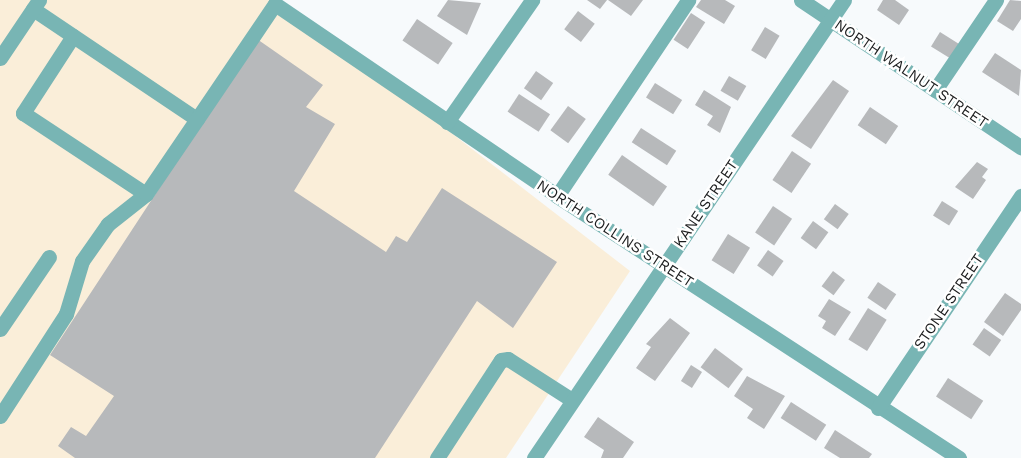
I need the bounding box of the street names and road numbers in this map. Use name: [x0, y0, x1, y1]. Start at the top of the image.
street label: NORTH WALNUT STREET: [831, 16, 991, 132]
street label: KANE STREET: [670, 157, 742, 251]
street label: NORTH COLLINS STREET: [533, 177, 697, 291]
street label: STONE STREET: [910, 251, 988, 353]

